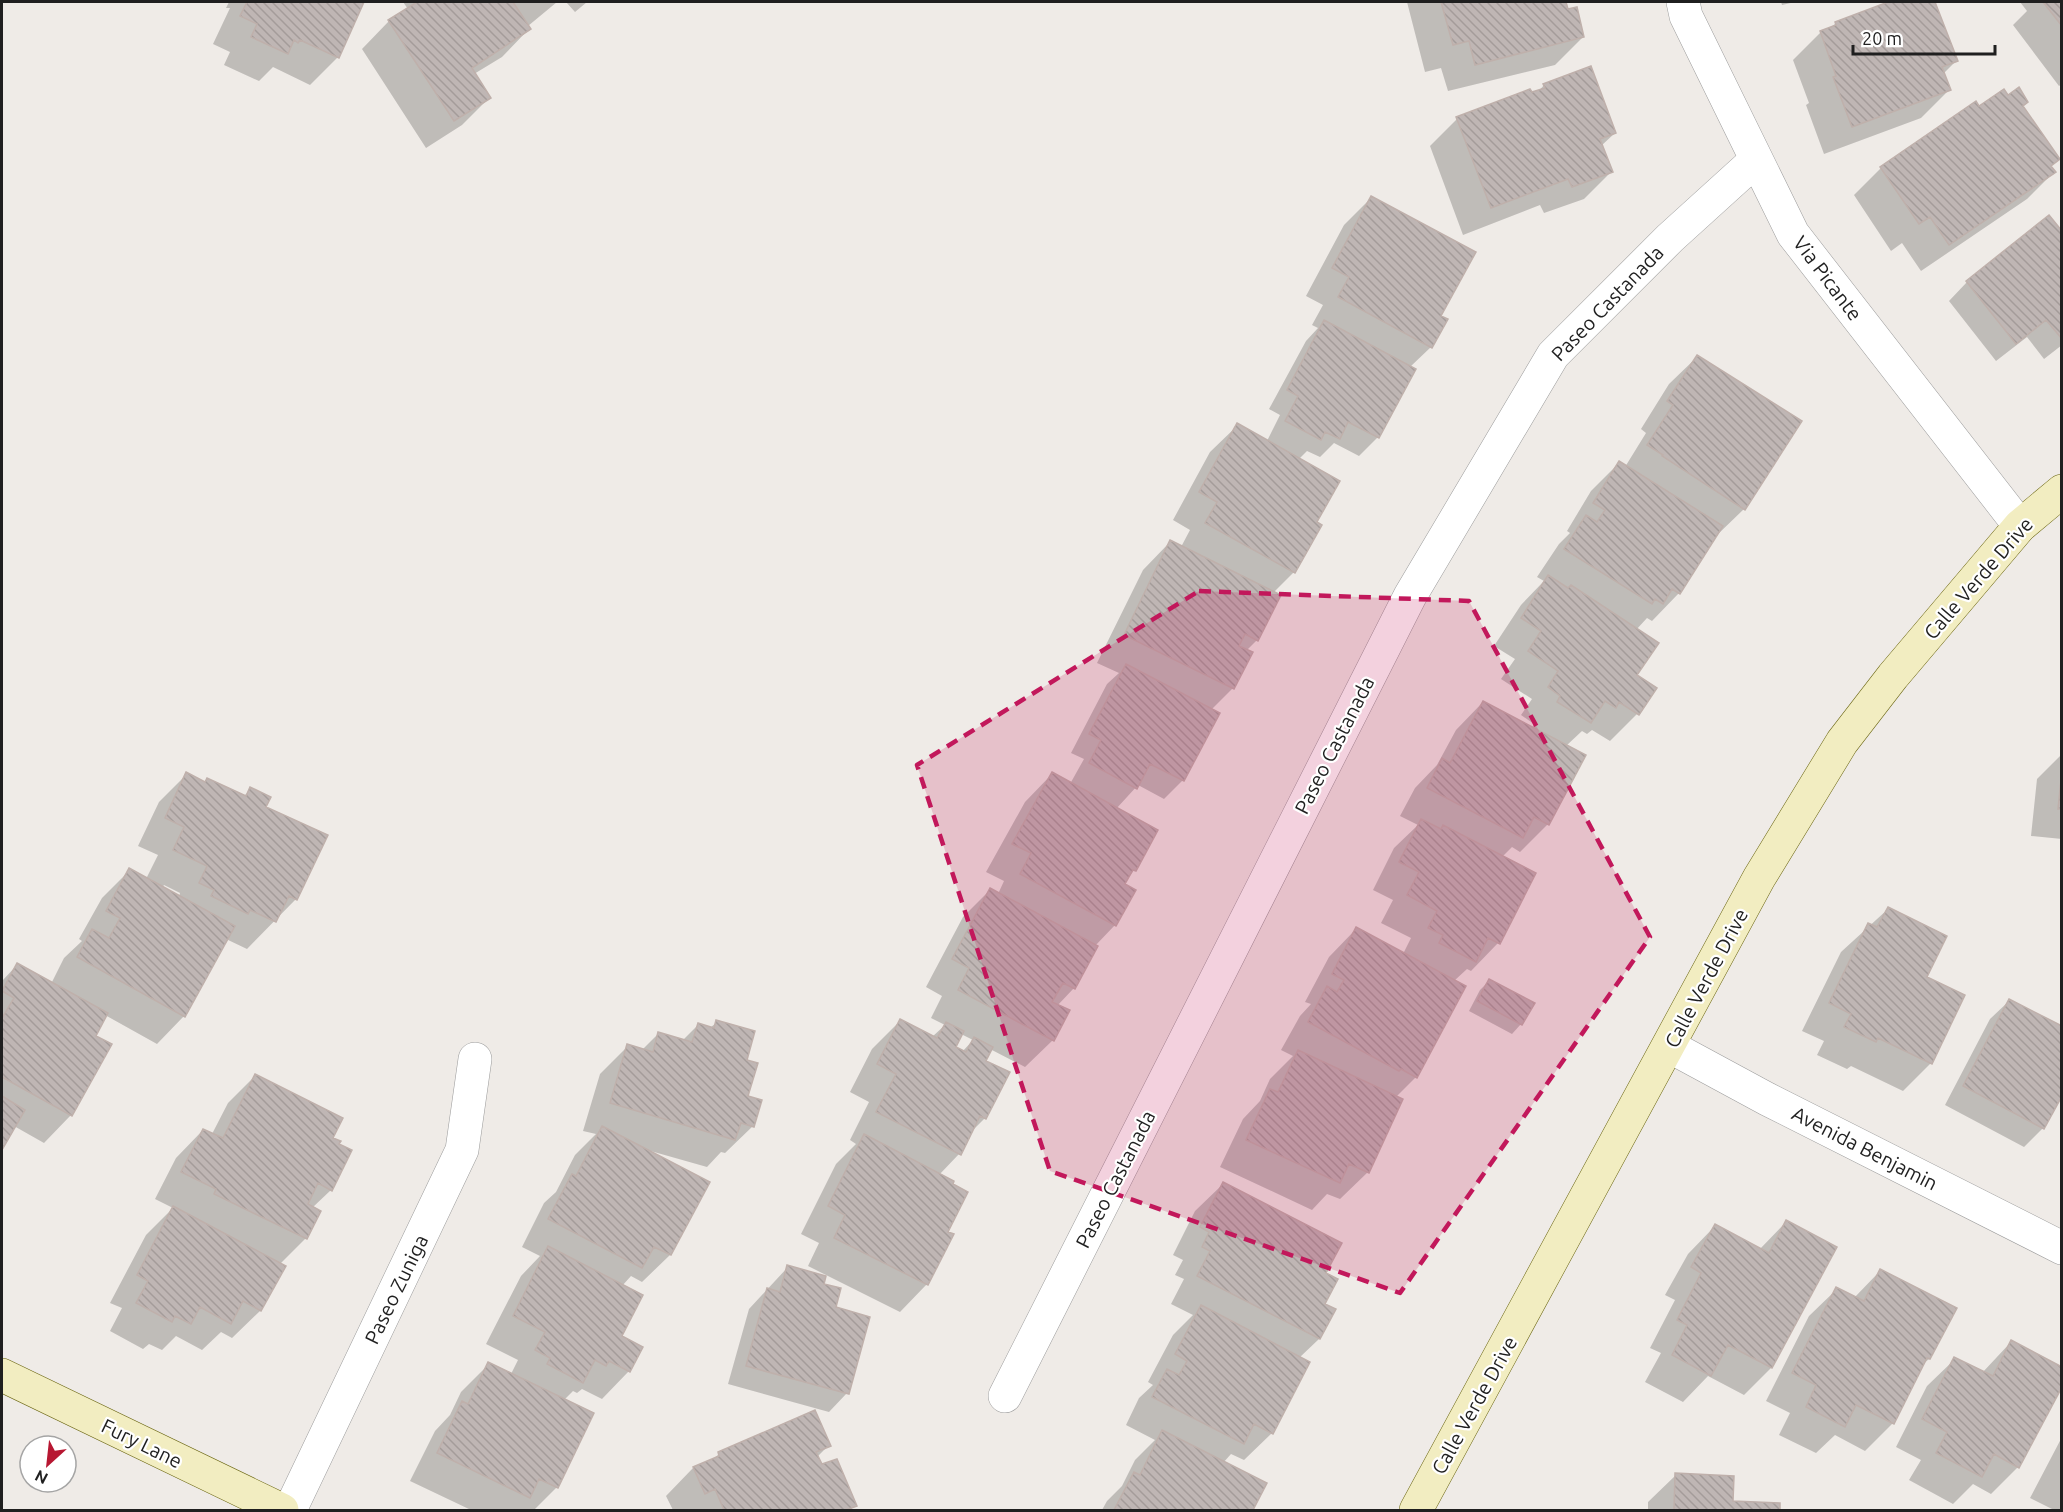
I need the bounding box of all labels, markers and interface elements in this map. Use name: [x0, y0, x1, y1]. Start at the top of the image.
scale bar: [1853, 18, 1996, 56]
text: 20 m: [1862, 28, 1902, 48]
street label: Via Picante: [1789, 231, 1867, 325]
street label: Paseo Castanada: [1546, 241, 1668, 365]
street label: Calle Verde Drive: [1919, 512, 2037, 644]
street label: Paseo Castanada: [1289, 672, 1379, 818]
street label: Calle Verde Drive: [1660, 905, 1752, 1051]
street label: Avenida Benjamin: [1788, 1101, 1942, 1195]
street label: Paseo Castanada: [1070, 1106, 1160, 1252]
street label: Paseo Zuniga: [360, 1231, 432, 1347]
street label: Calle Verde Drive: [1427, 1332, 1521, 1478]
street label: Fury Lane: [98, 1414, 186, 1472]
north arrow: [18, 1434, 78, 1494]
text: N: [32, 1467, 51, 1488]

